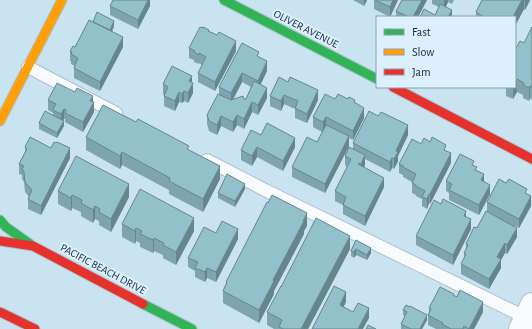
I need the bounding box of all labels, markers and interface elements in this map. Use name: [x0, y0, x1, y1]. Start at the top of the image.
street label: OLIVER AVENUE: [272, 8, 341, 50]
legend: [376, 16, 516, 88]
text: Fast: [412, 26, 431, 38]
text: Slow: [412, 46, 434, 58]
text: Jam: [412, 66, 431, 78]
street label: PACIFIC BEACH DRIVE: [58, 242, 148, 296]

